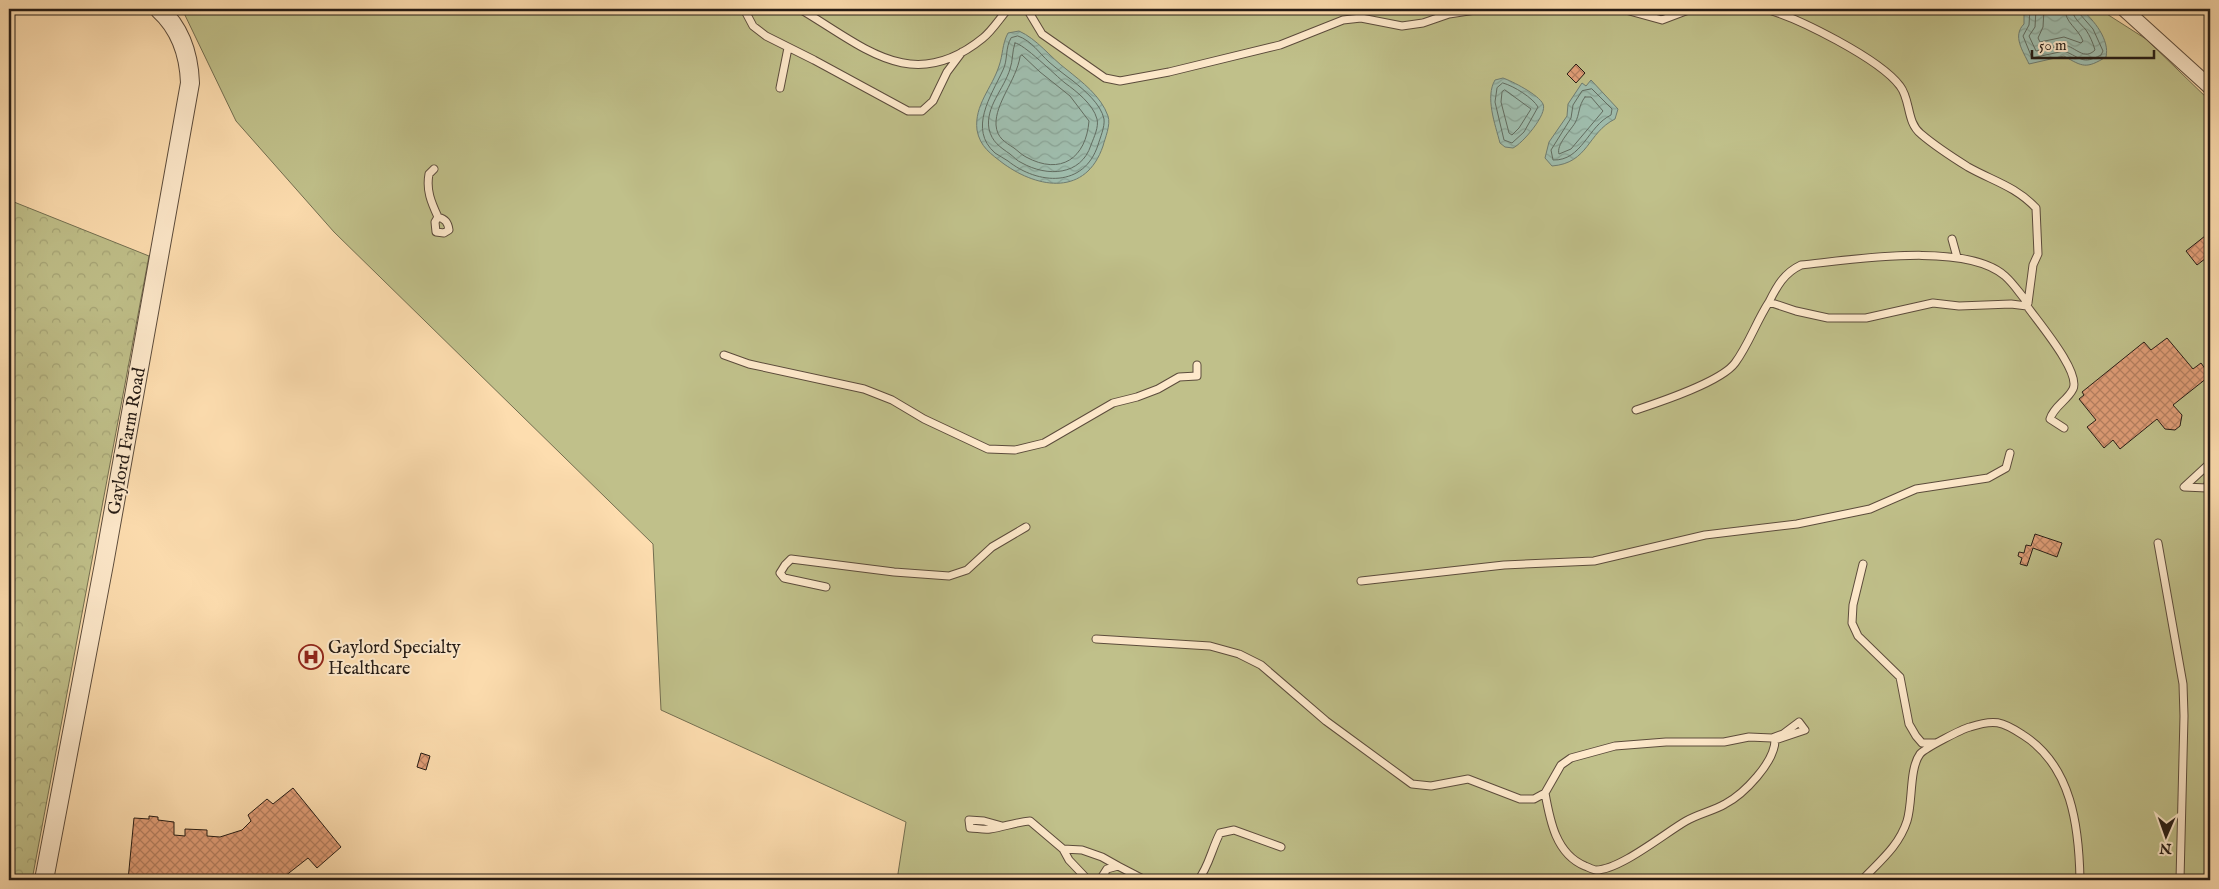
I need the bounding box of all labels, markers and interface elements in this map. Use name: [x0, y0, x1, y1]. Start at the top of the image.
scale bar: [2032, 28, 2154, 60]
text: 50 m: [2039, 36, 2067, 55]
street label: Gaylord Farm Road: [103, 365, 152, 517]
place label: Gaylord Specialty Healthcare: [328, 637, 461, 681]
hospital icon: Gaylord Specialty Healthcare: [298, 644, 324, 670]
north arrow: [2142, 812, 2192, 862]
text: N: [2159, 839, 2173, 857]

